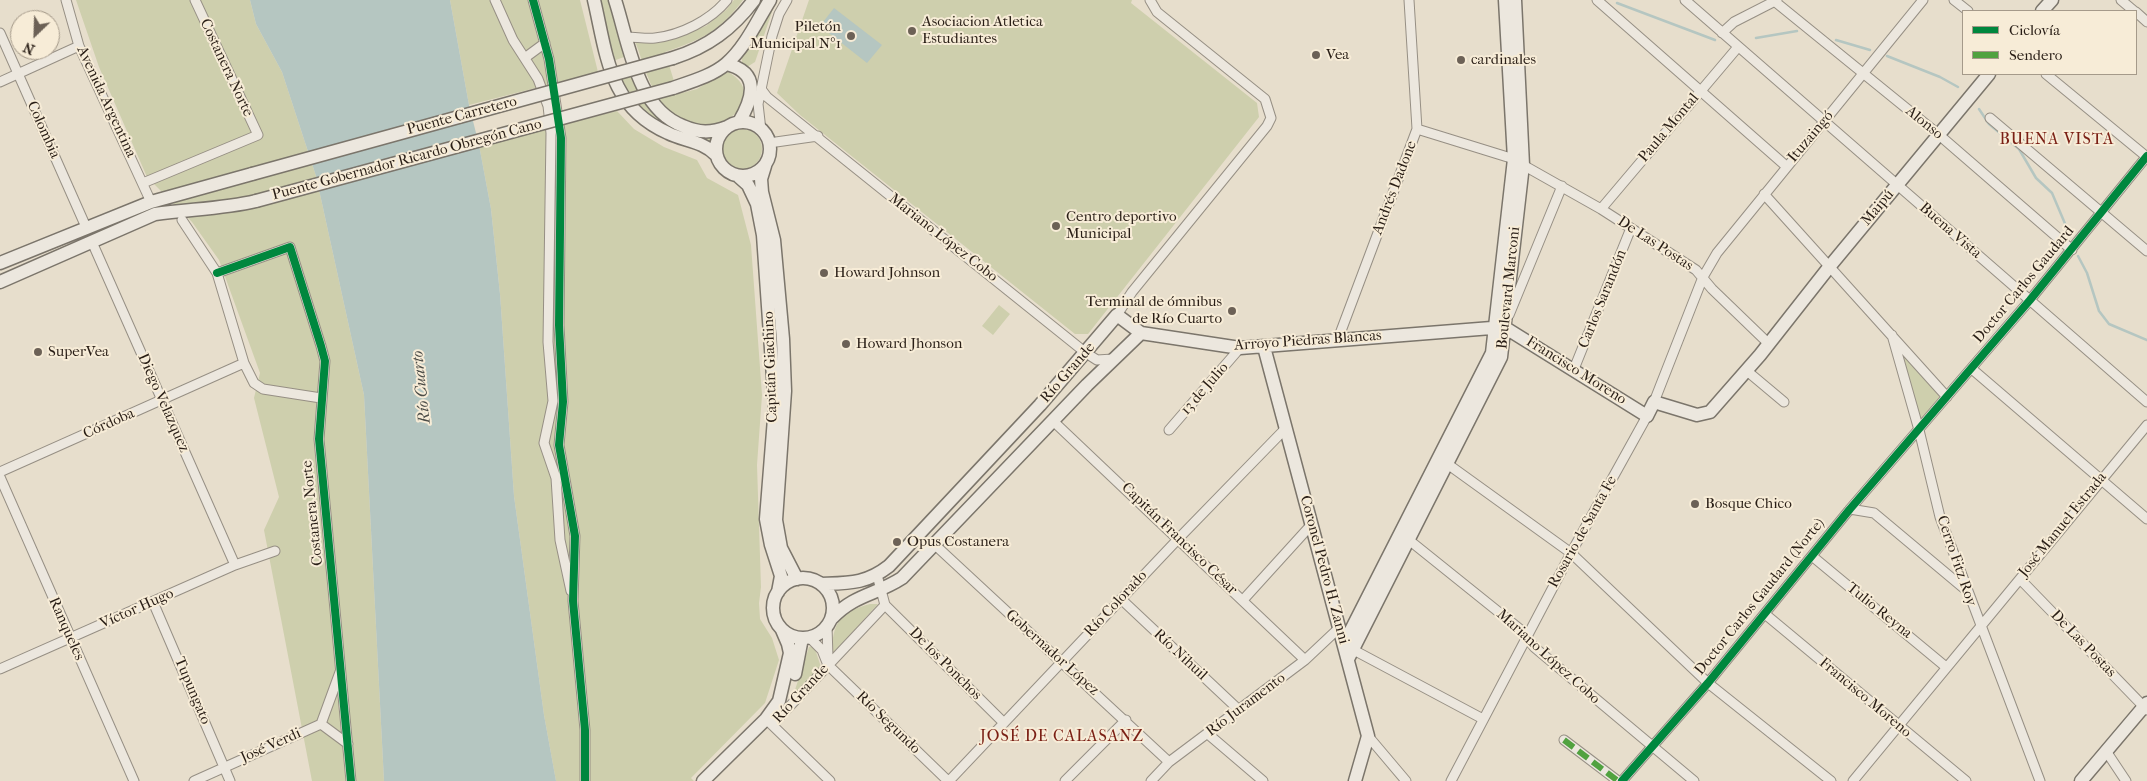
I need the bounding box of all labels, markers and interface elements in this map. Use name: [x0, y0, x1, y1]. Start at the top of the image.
north arrow: [10, 10, 60, 60]
legend: [1962, 10, 2137, 75]
place label: Asociacion Atletica Estudiantes: [922, 13, 1043, 48]
street label: Costanera Norte: [195, 16, 257, 120]
place label: Piletón Municipal Nº1: [750, 18, 841, 53]
text: Ciclovía: [2009, 21, 2060, 39]
marker: Asociacion Atletica Estudiantes: [906, 25, 918, 37]
marker: Piletón Municipal Nº1: [845, 30, 857, 42]
text: N: [21, 38, 37, 58]
street label: Avenida Argentina: [72, 43, 140, 161]
place label: Vea: [1326, 46, 1349, 64]
text: Sendero: [2009, 46, 2062, 64]
marker: Vea: [1310, 49, 1322, 61]
place label: cardinales: [1471, 51, 1536, 69]
marker: cardinales: [1455, 54, 1467, 66]
street label: Paula Montal: [1635, 90, 1703, 166]
street label: Puente Carretero: [405, 93, 519, 139]
street label: Colombia: [22, 99, 64, 161]
street label: Alonso: [1902, 102, 1946, 144]
street label: Ituzaingó: [1784, 108, 1838, 166]
street label: Puente Gobernador Ricardo Obregón Cano: [270, 115, 544, 205]
district label: BUENA VISTA: [1998, 130, 2116, 150]
street label: Andrés Dadone: [1369, 139, 1421, 237]
street label: Maipú: [1858, 186, 1898, 230]
street label: Mariano López Cobo: [885, 190, 1001, 286]
street label: Buena Vista: [1915, 199, 1985, 263]
place label: Centro deportivo Municipal: [1066, 208, 1177, 243]
street label: De Las Postas: [1614, 213, 1696, 275]
marker: Centro deportivo Municipal: [1050, 220, 1062, 232]
street label: Doctor Carlos Gaudard: [1970, 223, 2078, 347]
street label: Boulevard Marconi: [1494, 226, 1524, 350]
street label: Carlos Sarandón: [1575, 247, 1631, 351]
place label: Howard Johnson: [834, 264, 940, 282]
marker: Howard Johnson: [818, 267, 830, 279]
place label: Terminal de ómnibus de Río Cuarto: [1086, 293, 1222, 328]
marker: Terminal de ómnibus de Río Cuarto: [1226, 305, 1238, 317]
street label: Capitán Giachino: [760, 311, 782, 423]
street label: Arroyo Piedras Blancas: [1234, 327, 1382, 355]
street label: Francisco Moreno: [1522, 333, 1630, 409]
place label: Howard Jhonson: [856, 335, 962, 353]
marker: Howard Jhonson: [840, 338, 852, 350]
street label: Río Grande: [1037, 339, 1099, 407]
place label: SuperVea: [48, 343, 109, 361]
marker: SuperVea: [32, 346, 44, 358]
water label: Río Cuarto: [409, 350, 435, 424]
street label: Diego Velazquez: [133, 351, 193, 455]
street label: 13 de Julio: [1177, 359, 1233, 419]
street label: Córdoba: [81, 405, 137, 443]
street label: Costanera Norte: [299, 459, 327, 567]
street label: José Manuel Estrada: [2015, 469, 2111, 581]
street label: Rosario de Santa Fe: [1545, 473, 1621, 591]
street label: Capitán Francisco César: [1117, 479, 1241, 599]
street label: Coronel Pedro H. Zanni: [1295, 494, 1353, 646]
place label: Bosque Chico: [1705, 495, 1792, 513]
marker: Bosque Chico: [1689, 498, 1701, 510]
street label: Cerro Fitz Roy: [1932, 513, 1980, 609]
street label: Doctor Carlos Gaudard (Norte): [1691, 515, 1829, 679]
place label: Opus Costanera: [907, 533, 1009, 551]
marker: Opus Costanera: [891, 536, 903, 548]
street label: Río Colorado: [1081, 567, 1151, 641]
street label: Tulio Reyna: [1843, 579, 1915, 643]
street label: Víctor Hugo: [97, 585, 177, 633]
street label: Ranqueles: [44, 595, 88, 663]
street label: Gobernador López: [1002, 606, 1102, 700]
street label: Mariano López Cobo: [1493, 606, 1603, 708]
street label: De Las Postas: [2046, 607, 2120, 681]
street label: De los Ponchos: [905, 624, 985, 704]
street label: Río Nihuil: [1149, 626, 1211, 684]
street label: Francisco Moreno: [1815, 654, 1915, 742]
street label: Tupungato: [170, 655, 214, 727]
street label: Río Grande: [769, 661, 833, 727]
street label: Río Juramento: [1203, 669, 1289, 741]
street label: Río Segundo: [852, 688, 924, 758]
street label: José Verdi: [238, 725, 304, 767]
district label: JOSÉ DE CALASANZ: [978, 727, 1146, 747]

